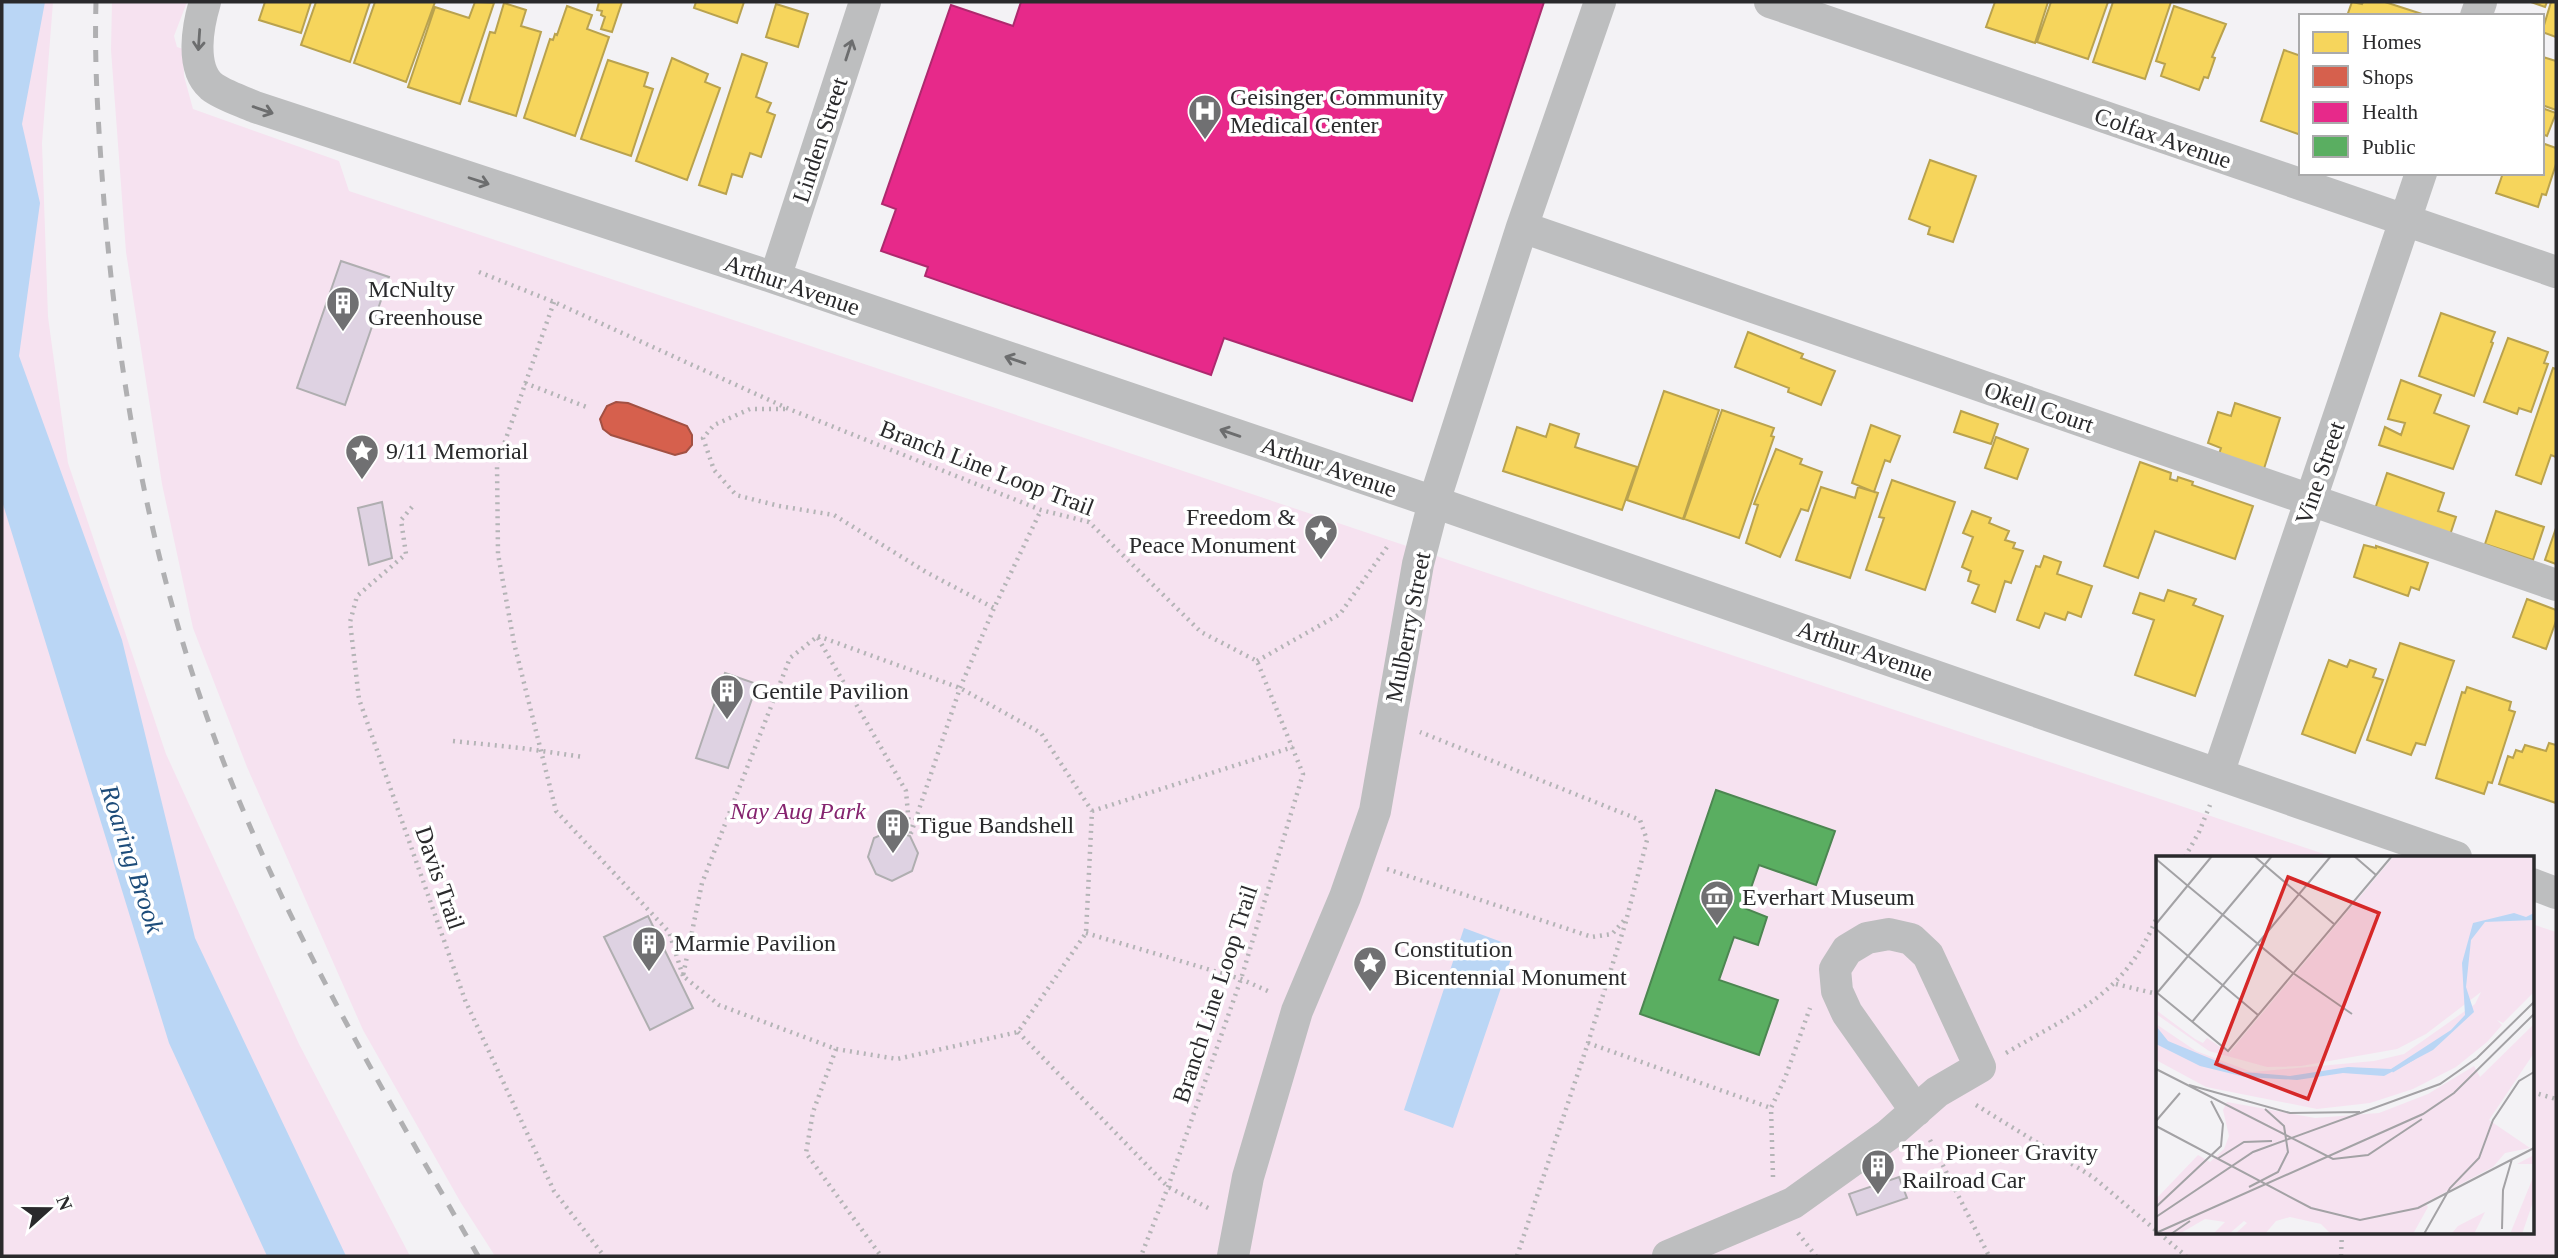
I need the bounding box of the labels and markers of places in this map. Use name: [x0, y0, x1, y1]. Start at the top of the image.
place label: Geisinger Community Medical Center: [1230, 84, 1444, 138]
hospital icon: Geisinger Community Medical Center: [1186, 92, 1224, 141]
place label: McNulty Greenhouse: [368, 276, 483, 330]
building icon: McNulty Greenhouse: [324, 284, 362, 333]
place icon: 9/11 Memorial: [343, 432, 381, 481]
place label: 9/11 Memorial: [386, 438, 529, 464]
place label: Freedom & Peace Monument: [1129, 504, 1296, 558]
place icon: Freedom & Peace Monument: [1302, 512, 1340, 561]
building icon: Gentile Pavilion: [708, 672, 746, 721]
place label: Gentile Pavilion: [752, 678, 909, 704]
building icon: Tigue Bandshell: [874, 806, 912, 855]
place label: Tigue Bandshell: [917, 812, 1074, 838]
museum icon: Everhart Museum: [1698, 878, 1736, 927]
place label: Everhart Museum: [1742, 884, 1915, 910]
building icon: Marmie Pavilion: [630, 924, 668, 973]
place label: Marmie Pavilion: [674, 930, 836, 956]
place label: Constitution Bicentennial Monument: [1394, 936, 1627, 990]
place icon: Constitution Bicentennial Monument: [1351, 944, 1389, 993]
place label: The Pioneer Gravity Railroad Car: [1902, 1139, 2098, 1193]
building icon: The Pioneer Gravity Railroad Car: [1859, 1147, 1897, 1196]

